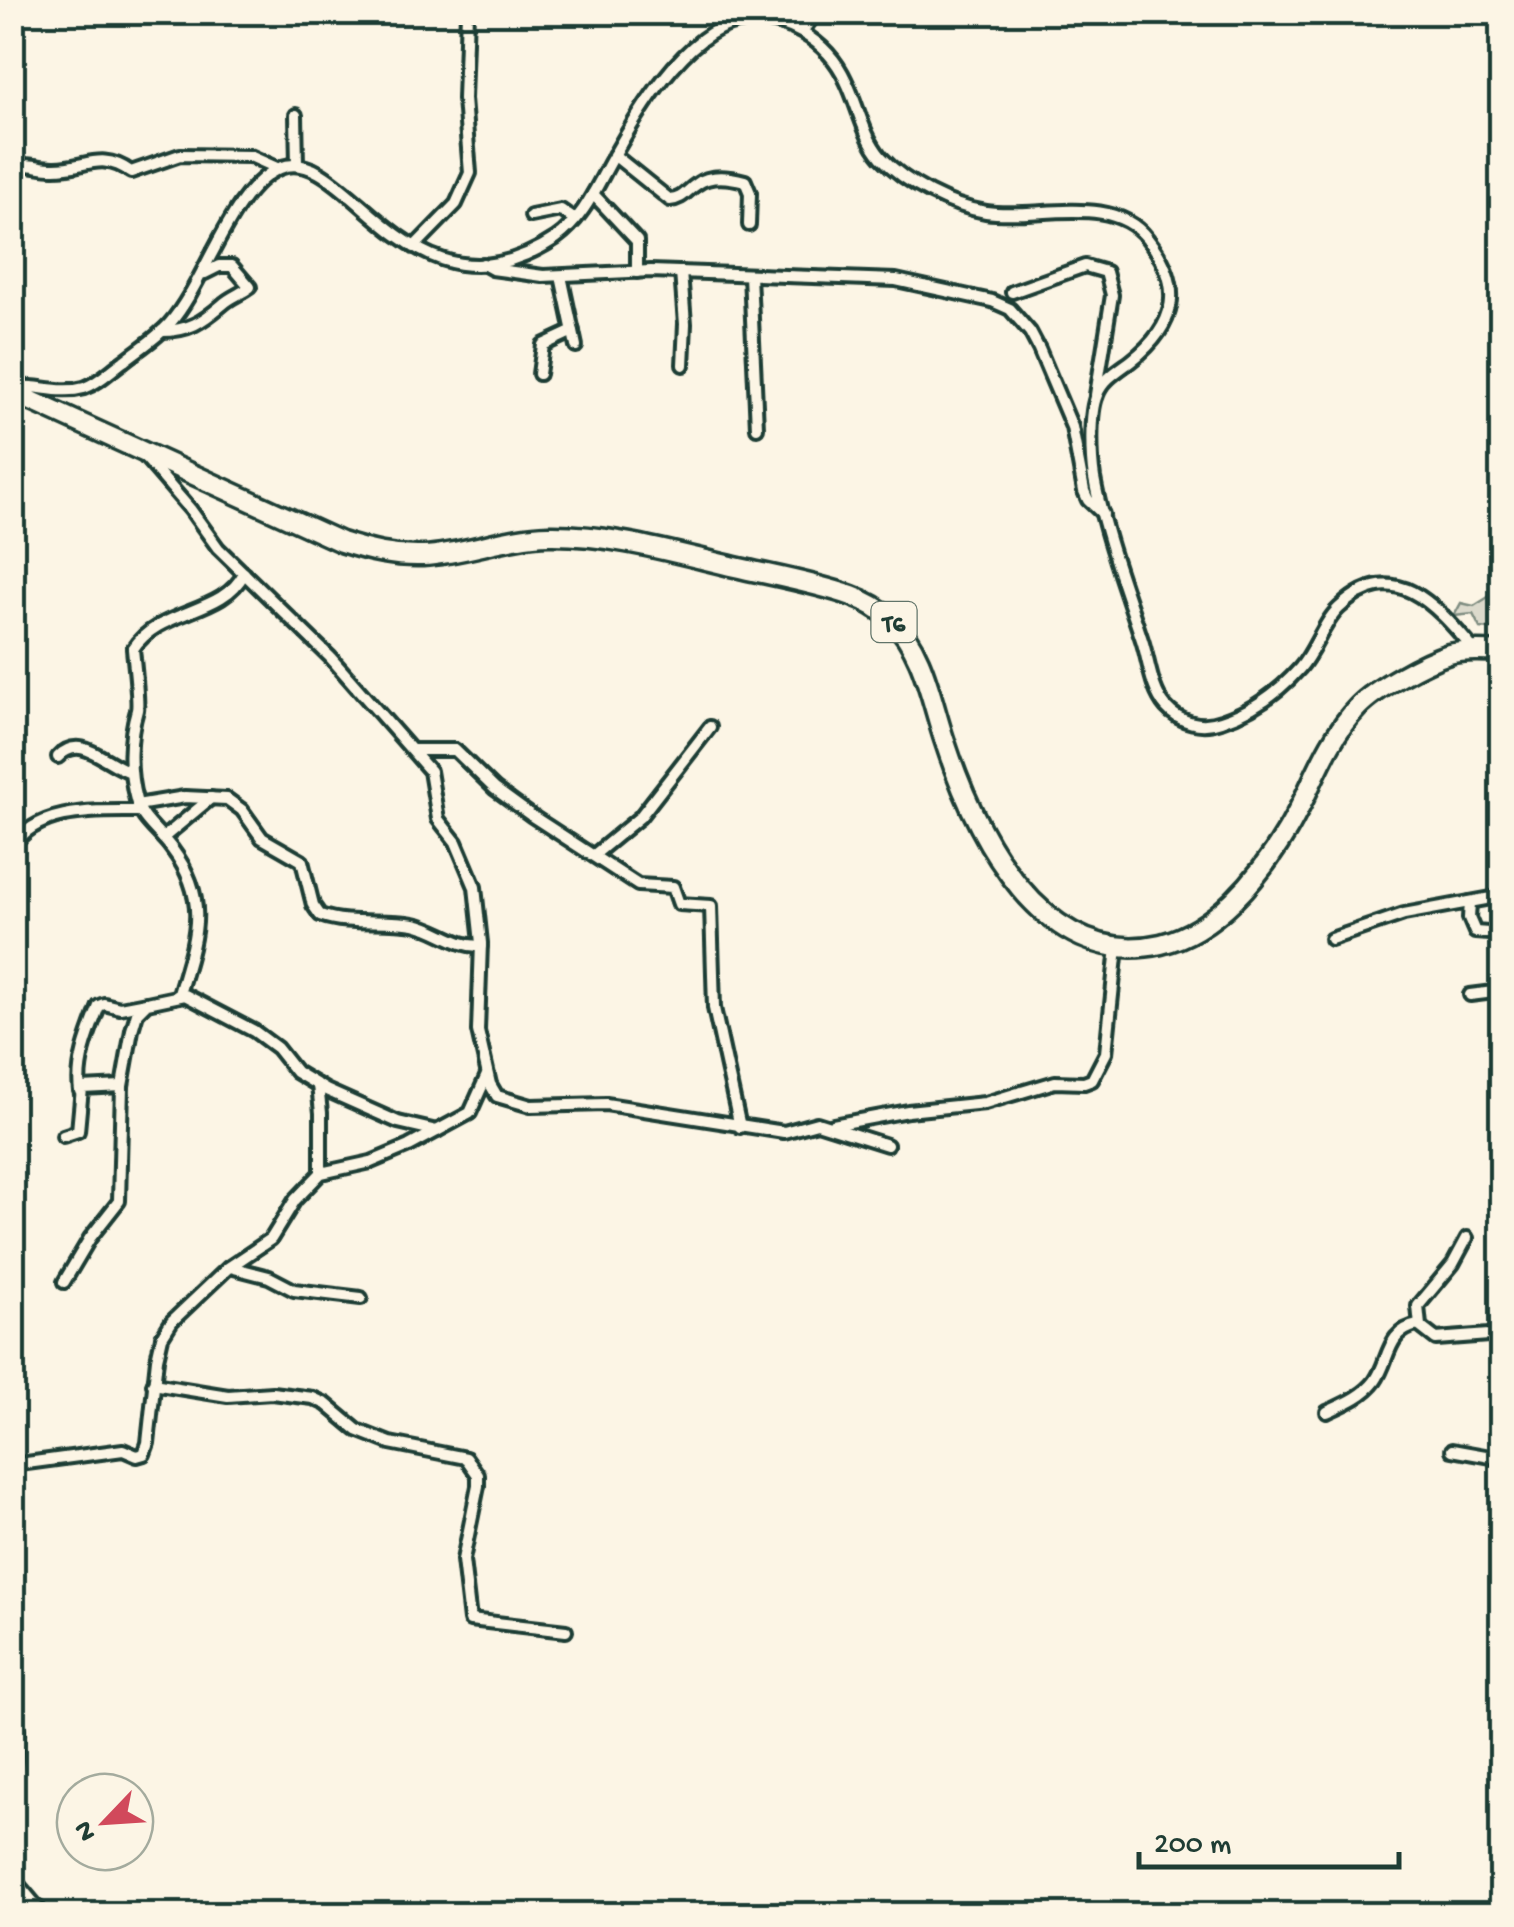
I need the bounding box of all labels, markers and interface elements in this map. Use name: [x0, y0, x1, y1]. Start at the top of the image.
road number: T6: [872, 602, 916, 642]
north arrow: [55, 1772, 155, 1872]
scale bar: [1139, 1807, 1399, 1869]
text: N: [68, 1815, 105, 1846]
text: 200 m: [1154, 1829, 1231, 1864]

